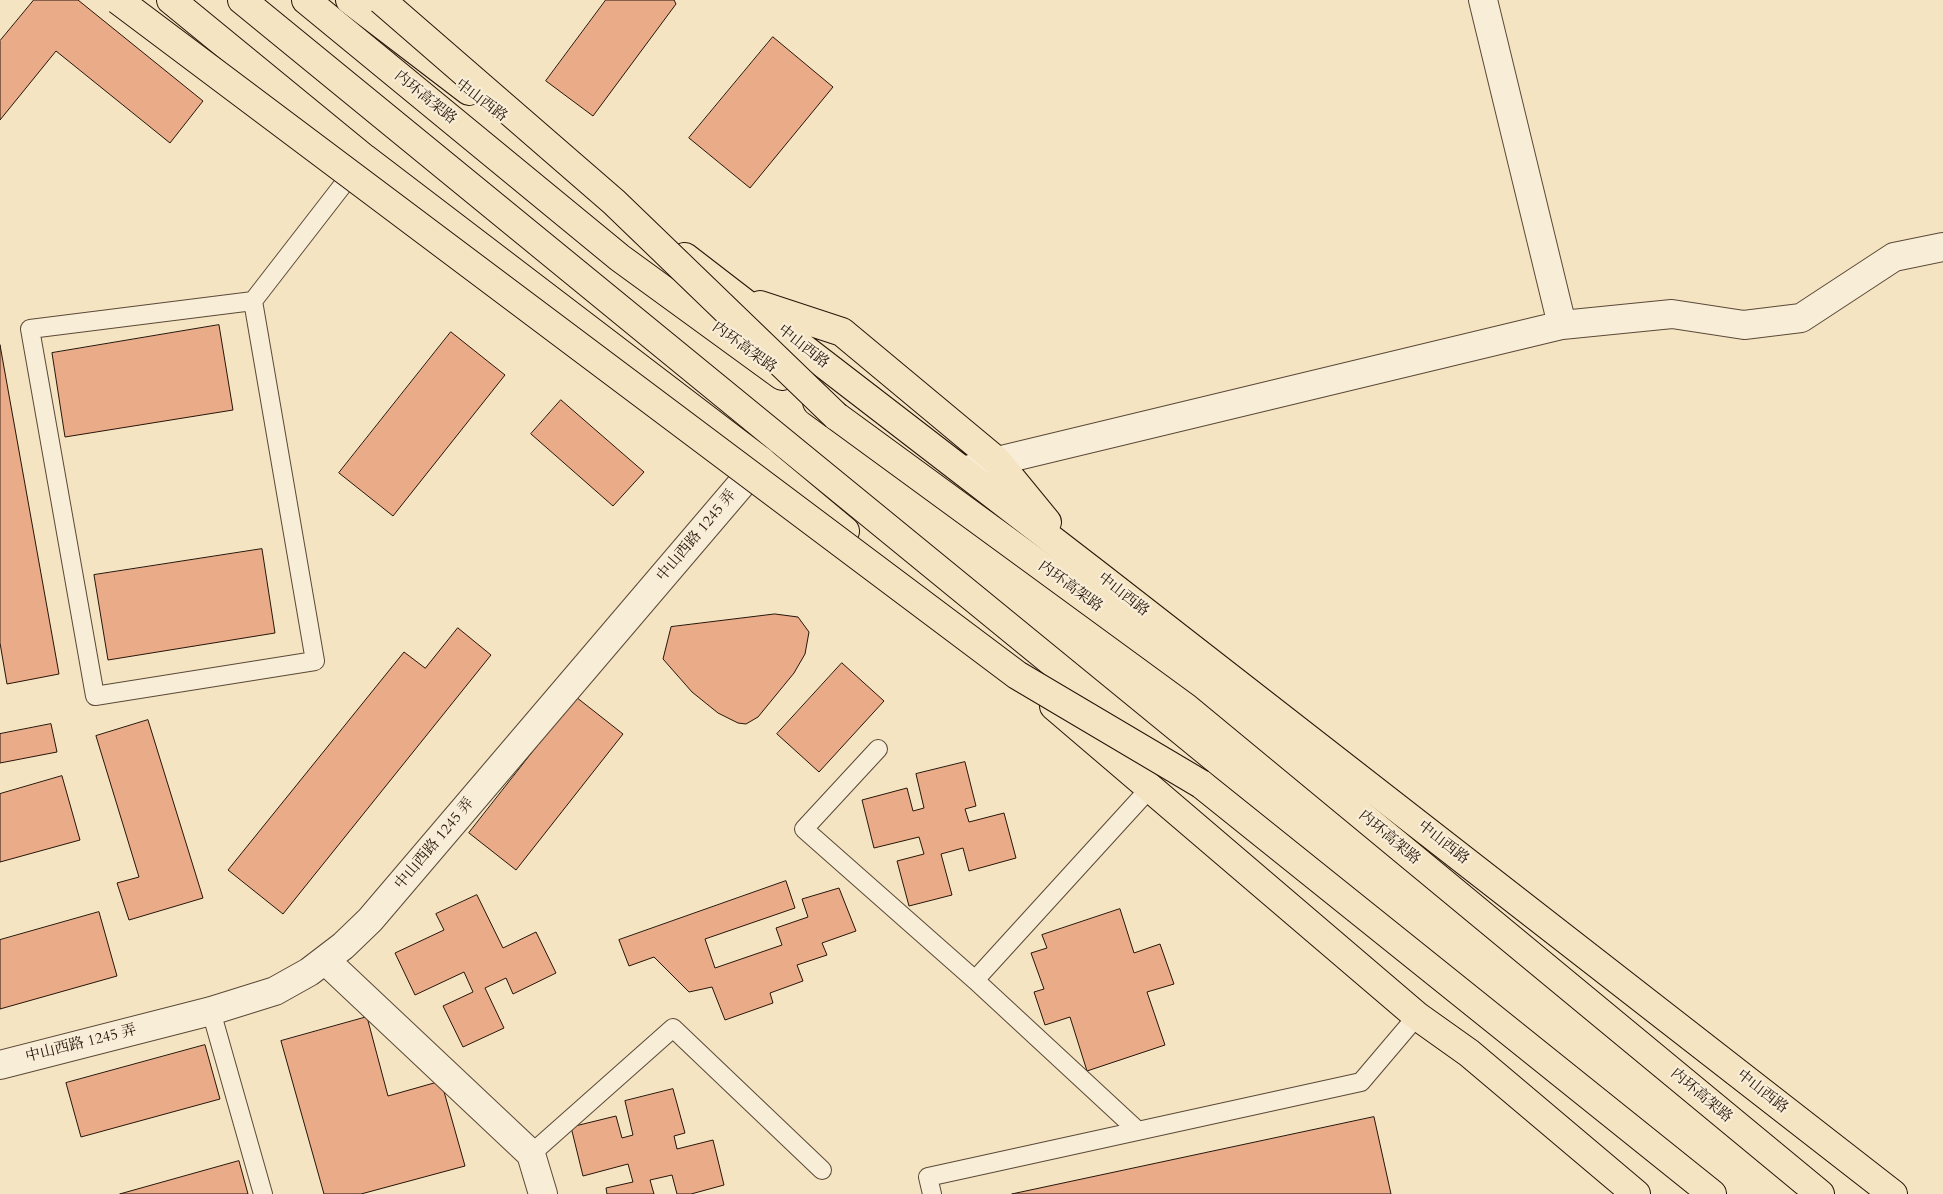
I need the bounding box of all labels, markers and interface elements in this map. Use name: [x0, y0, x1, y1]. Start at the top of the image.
street label: 内环高架路: [390, 67, 460, 129]
street label: 中山西路: [452, 76, 510, 126]
street label: 内环高架路: [708, 319, 780, 377]
street label: 中山西路: [774, 321, 832, 373]
street label: 中山西路 1245 弄: [654, 487, 740, 585]
street label: 内环高架路: [1034, 558, 1106, 616]
street label: 中山西路: [1094, 569, 1152, 621]
street label: 中山西路 1245 弄: [392, 795, 478, 893]
street label: 内环高架路: [1354, 807, 1424, 869]
street label: 中山西路: [1414, 817, 1472, 869]
street label: 中山西路 1245 弄: [24, 1022, 138, 1066]
street label: 内环高架路: [1666, 1065, 1736, 1127]
street label: 中山西路: [1733, 1066, 1791, 1118]

